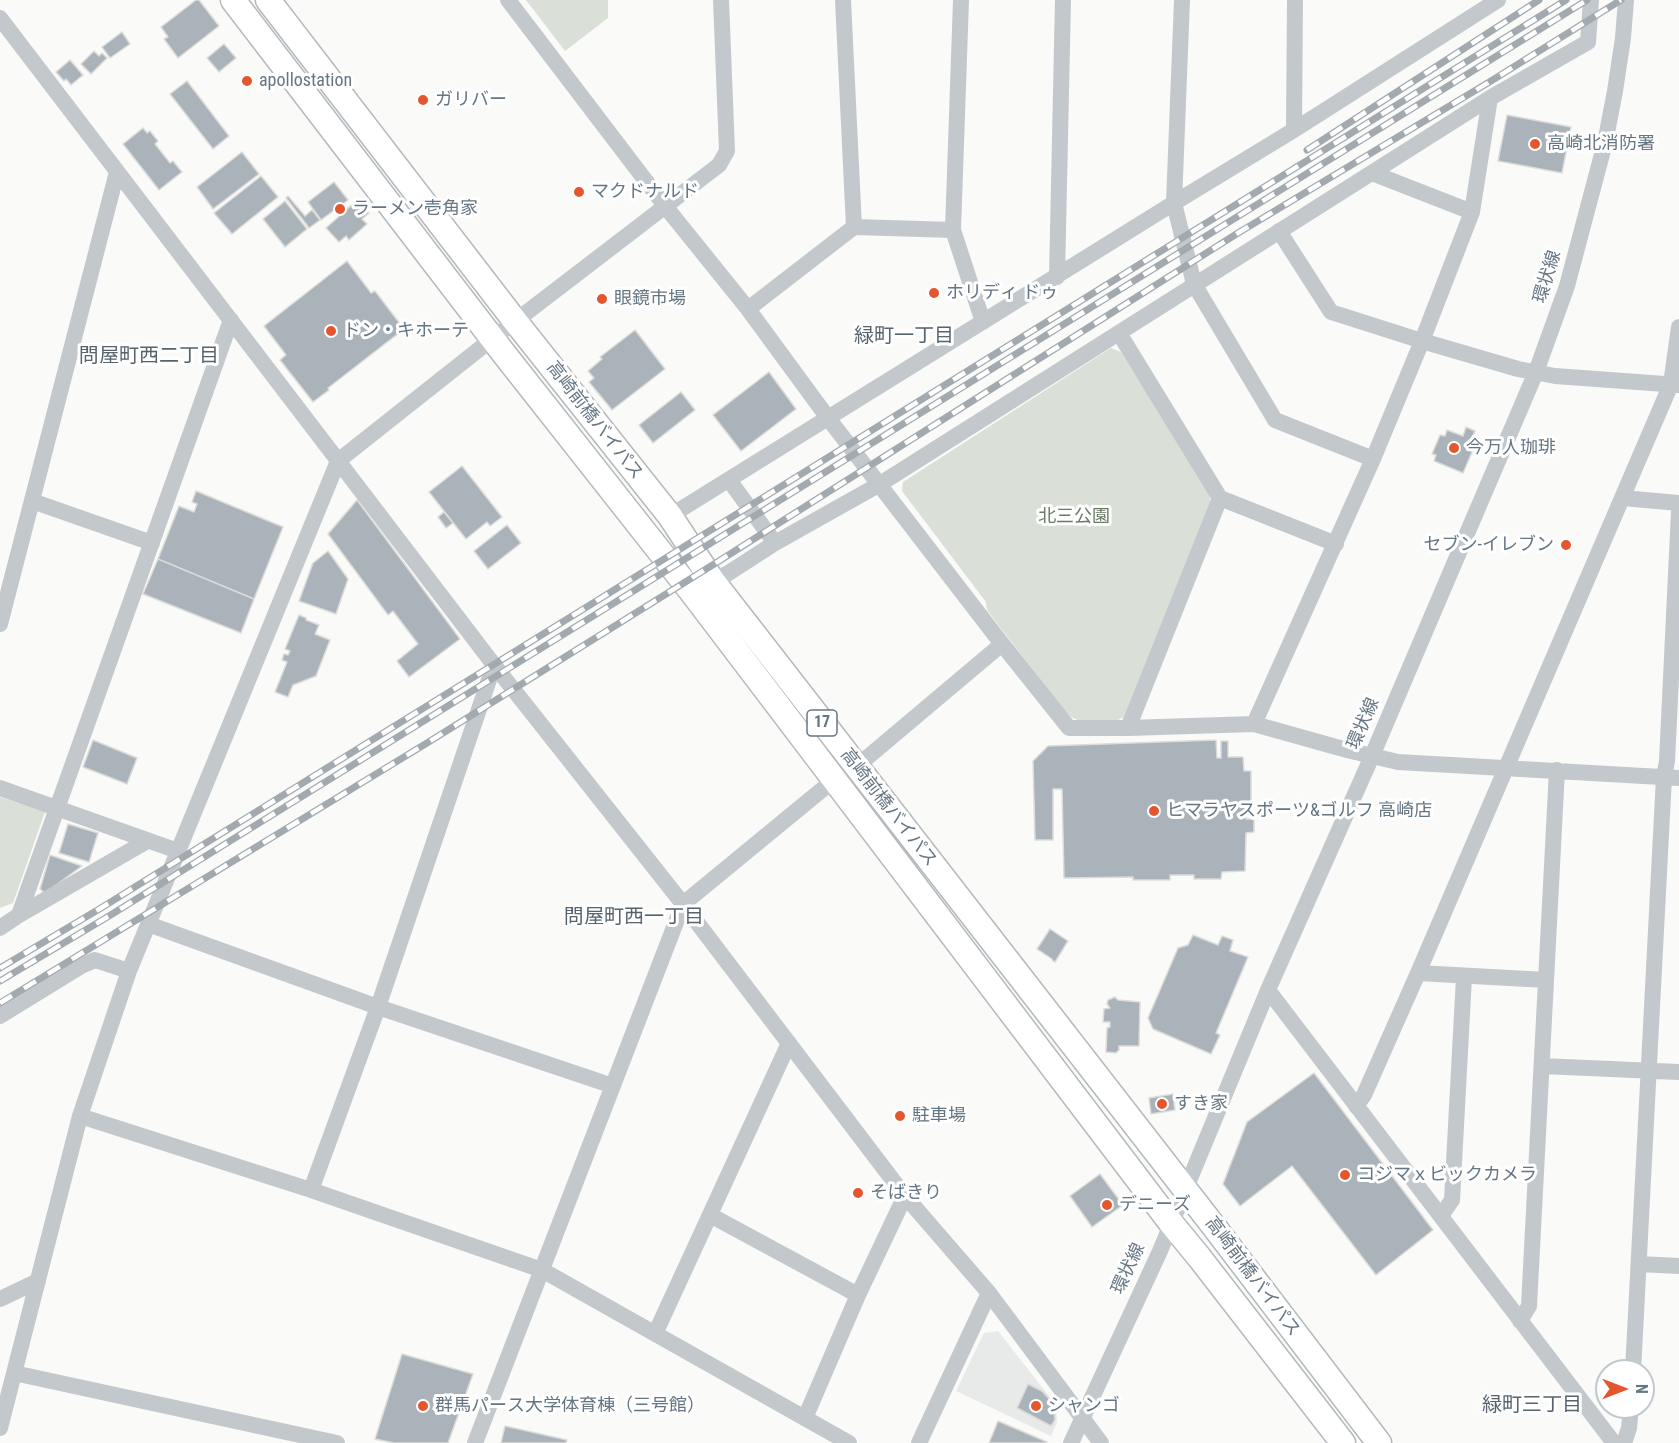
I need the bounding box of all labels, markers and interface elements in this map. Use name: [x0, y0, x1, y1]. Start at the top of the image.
place label: apollostation: [259, 70, 352, 92]
marker: apollostation: [240, 74, 254, 88]
place label: ガリバー: [435, 89, 507, 111]
marker: ガリバー: [416, 93, 430, 107]
place label: 高崎北消防署: [1547, 133, 1655, 155]
marker: 高崎北消防署: [1528, 137, 1542, 151]
place label: マクドナルド: [591, 181, 699, 203]
marker: マクドナルド: [572, 185, 586, 199]
place label: ラーメン壱角家: [352, 198, 478, 220]
marker: ラーメン壱角家: [333, 202, 347, 216]
street label: 環状線: [1530, 248, 1566, 306]
place label: ホリディ ドゥ: [946, 282, 1058, 304]
marker: ホリディ ドゥ: [927, 286, 941, 300]
place label: 眼鏡市場: [614, 288, 686, 310]
marker: 眼鏡市場: [595, 292, 609, 306]
place label: ドン・キホーテ: [343, 320, 469, 342]
marker: ドン・キホーテ: [324, 324, 338, 338]
district label: 緑町一丁目: [854, 325, 954, 349]
district label: 問屋町西二丁目: [79, 345, 219, 369]
street label: 高崎前橋バイパス: [541, 358, 647, 484]
place label: 今万人珈琲: [1466, 437, 1556, 459]
marker: 今万人珈琲: [1447, 441, 1461, 455]
park label: 北三公園: [1038, 506, 1110, 528]
place label: セブン-イレブン: [1424, 534, 1554, 556]
marker: セブン-イレブン: [1559, 538, 1573, 552]
street label: 環状線: [1344, 695, 1384, 753]
road number: 17: [807, 710, 837, 736]
street label: 高崎前橋バイパス: [835, 745, 941, 871]
place label: ヒマラヤスポーツ&ゴルフ 高崎店: [1166, 800, 1432, 822]
marker: ヒマラヤスポーツ&ゴルフ 高崎店: [1147, 804, 1161, 818]
district label: 問屋町西一丁目: [564, 906, 704, 930]
place label: すき家: [1174, 1093, 1228, 1115]
marker: すき家: [1155, 1097, 1169, 1111]
place label: 駐車場: [912, 1105, 966, 1127]
marker: 駐車場: [893, 1109, 907, 1123]
place label: コジマｘビックカメラ: [1357, 1164, 1537, 1186]
marker: コジマｘビックカメラ: [1338, 1168, 1352, 1182]
place label: そばきり: [870, 1182, 942, 1204]
marker: そばきり: [851, 1186, 865, 1200]
place label: デニーズ: [1119, 1194, 1191, 1216]
marker: デニーズ: [1100, 1198, 1114, 1212]
street label: 高崎前橋バイパス: [1200, 1213, 1304, 1341]
street label: 環状線: [1108, 1240, 1150, 1298]
north arrow: [1595, 1359, 1655, 1419]
text: N: [1632, 1384, 1651, 1394]
district label: 緑町三丁目: [1482, 1394, 1582, 1418]
place label: 群馬パース大学体育棟（三号館）: [435, 1395, 705, 1417]
place label: シャンゴ: [1048, 1395, 1120, 1417]
marker: 群馬パース大学体育棟（三号館）: [416, 1399, 430, 1413]
marker: シャンゴ: [1029, 1399, 1043, 1413]

